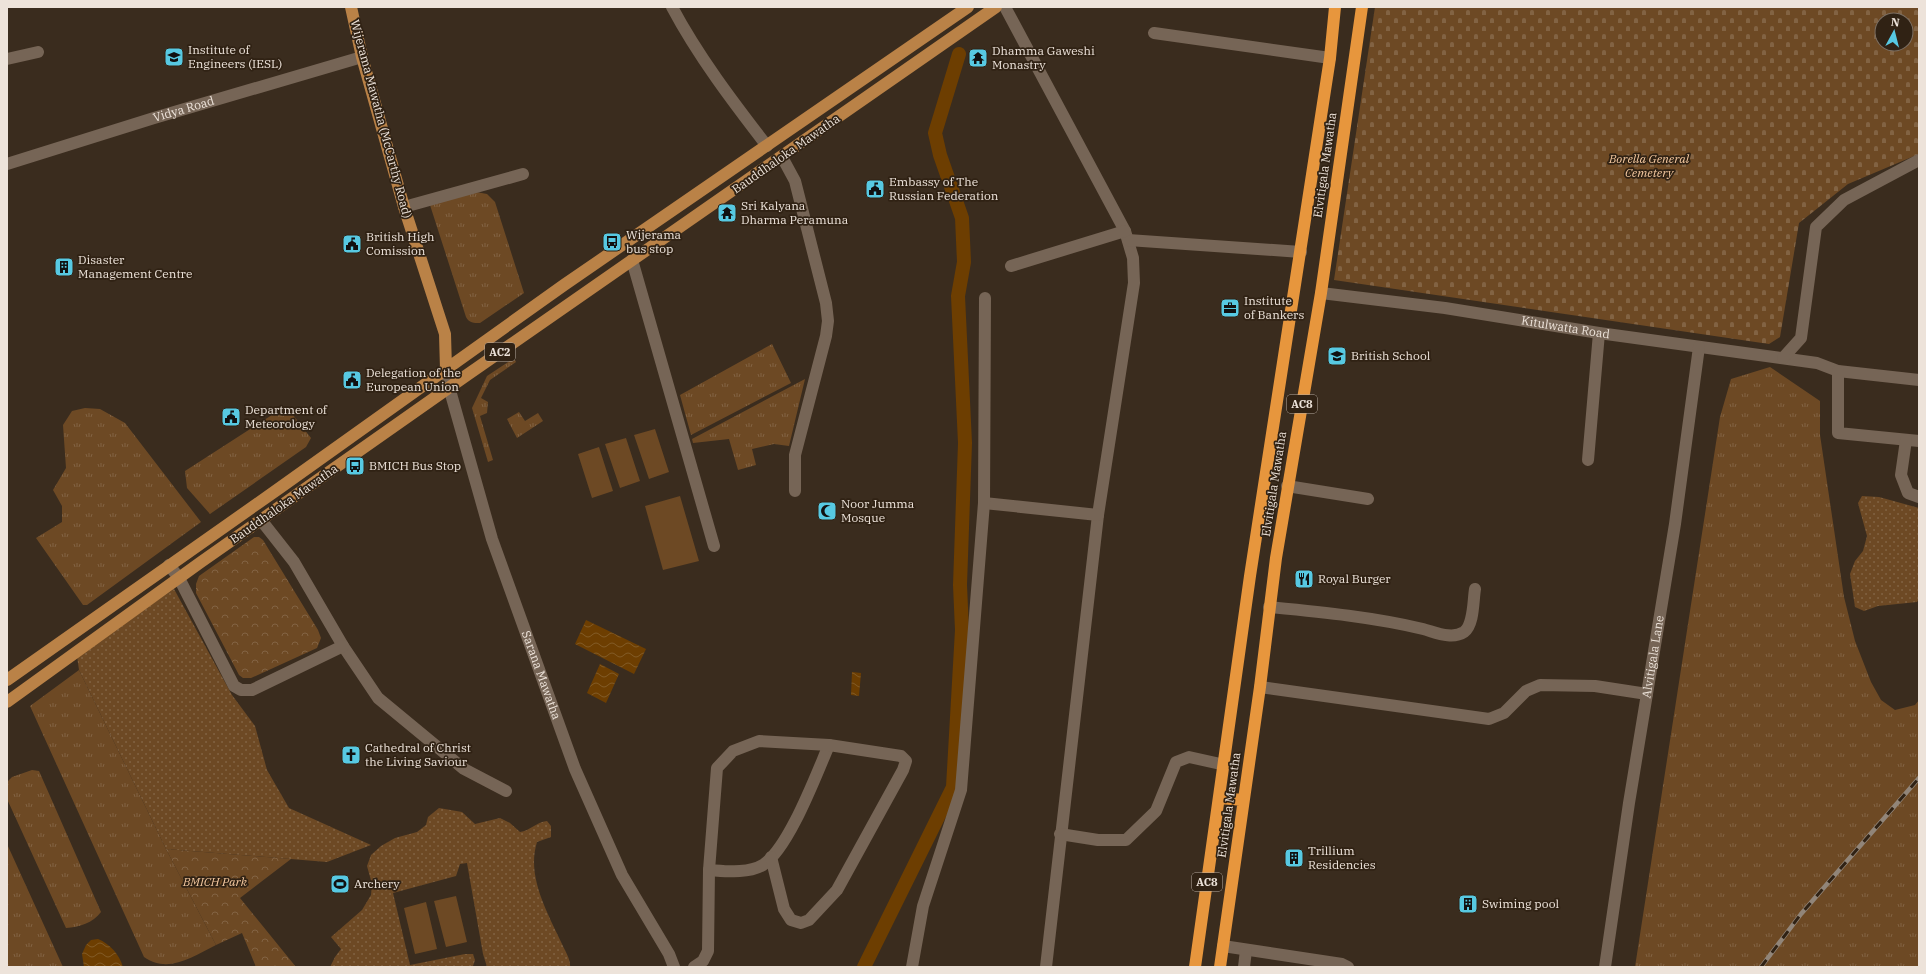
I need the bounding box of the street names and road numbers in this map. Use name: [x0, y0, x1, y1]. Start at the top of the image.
street label: Wijerama Mawatha (McCarthy Road): [348, 18, 415, 220]
street label: Vidya Road: [151, 93, 216, 125]
street label: Bauddhaloka Mawatha: [729, 110, 843, 196]
street label: Elvitigala Mawatha: [1310, 111, 1339, 219]
street label: Kitulwatta Road: [1520, 312, 1611, 341]
road number: AC2: [485, 343, 515, 361]
road number: AC8: [1287, 395, 1317, 413]
street label: Elvitigala Mawatha: [1258, 430, 1289, 538]
street label: Bauddhaloka Mawatha: [227, 460, 341, 546]
street label: Alvitigala Lane: [1638, 614, 1667, 699]
street label: Sarana Mawatha: [519, 629, 565, 722]
street label: Elvitigala Mawatha: [1214, 751, 1243, 859]
road number: AC8: [1192, 873, 1222, 891]

